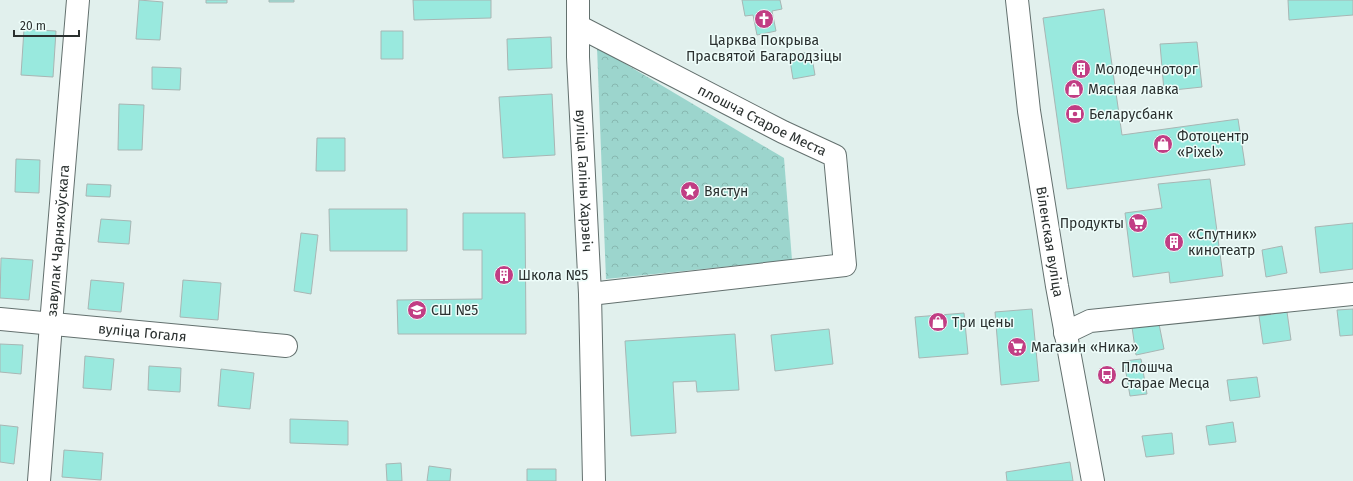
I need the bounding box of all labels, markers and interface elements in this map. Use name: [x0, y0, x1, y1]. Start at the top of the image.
church icon: Царква Покрыва Прасвятой Багародзіцы: [753, 8, 775, 30]
scale bar: [14, 12, 79, 38]
text: 20 m: [20, 19, 46, 33]
place label: Царква Покрыва Прасвятой Багародзіцы: [686, 32, 842, 65]
building icon: Молодечноторг: [1070, 58, 1092, 80]
place label: Молодечноторг: [1095, 61, 1198, 78]
shop icon: Мясная лавка: [1063, 78, 1085, 100]
street label: плошча Старое Места: [695, 81, 829, 159]
place label: Мясная лавка: [1088, 81, 1179, 98]
bank icon: Беларусбанк: [1064, 103, 1086, 125]
place label: Беларусбанк: [1089, 106, 1174, 123]
street label: вуліца Галіны Харэвіч: [572, 109, 596, 253]
place label: Фотоцентр «Pixel»: [1177, 128, 1249, 161]
shop icon: Фотоцентр «Pixel»: [1152, 133, 1174, 155]
street label: завулак Чарняхоўскага: [43, 164, 73, 317]
place icon: Вястун: [679, 180, 701, 202]
place label: Вястун: [704, 183, 748, 200]
street label: Віленская вуліца: [1033, 185, 1067, 298]
supermarket icon: Продукты: [1127, 212, 1149, 234]
place label: Продукты: [1060, 215, 1124, 232]
place label: «Спутник» кинотеатр: [1188, 226, 1257, 259]
building icon: «Спутник» кинотеатр: [1163, 231, 1185, 253]
building icon: Школа №5: [493, 264, 515, 286]
place label: Школа №5: [518, 267, 588, 284]
school or university icon: СШ №5: [406, 299, 428, 321]
place label: СШ №5: [431, 302, 478, 319]
shop icon: Три цены: [927, 311, 949, 333]
place label: Три цены: [952, 314, 1014, 331]
street label: вуліца Гогаля: [97, 320, 187, 345]
supermarket icon: Магазин «Ника»: [1006, 336, 1028, 358]
place label: Магазин «Ника»: [1031, 339, 1139, 356]
place label: Плошча Старае Месца: [1121, 359, 1210, 392]
bus stop icon: Плошча Старае Месца: [1096, 364, 1118, 386]

